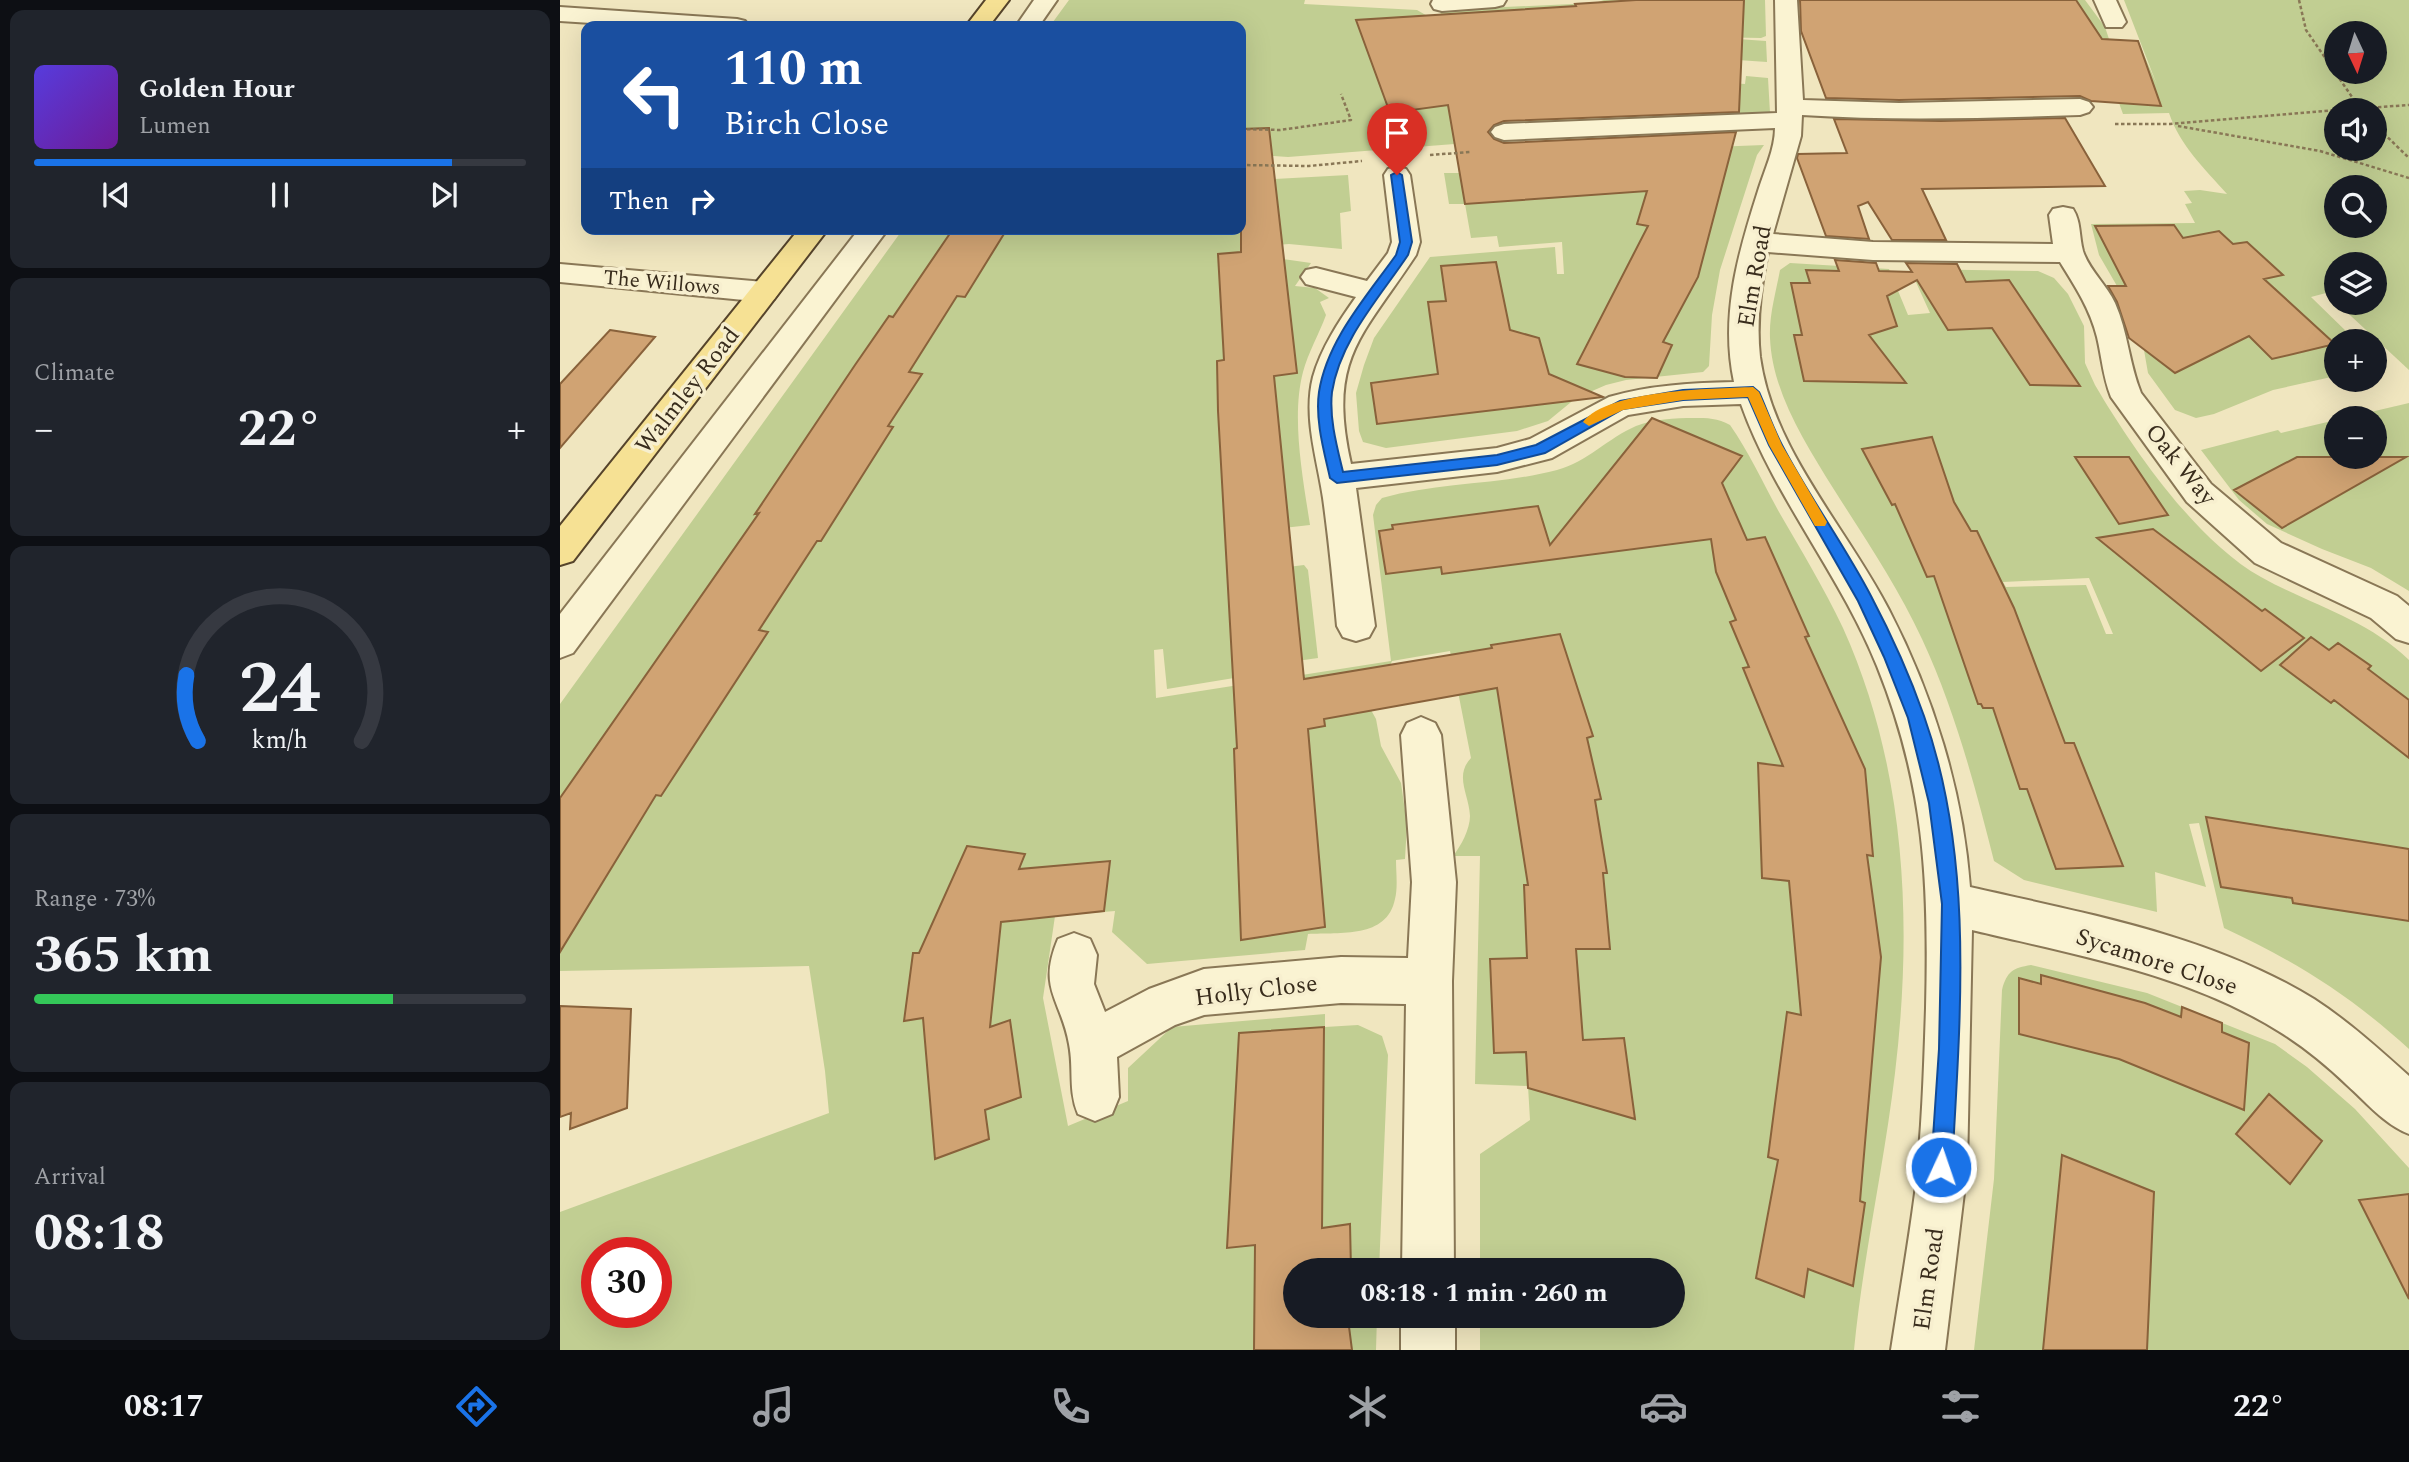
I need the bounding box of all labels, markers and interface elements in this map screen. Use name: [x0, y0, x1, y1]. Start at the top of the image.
north arrow: [2324, 21, 2387, 84]
map controls: [2324, 21, 2387, 469]
text: 110 m: [724, 32, 863, 107]
icon: left: [609, 49, 700, 140]
text: Golden Hour: [139, 69, 295, 109]
button: sound: [2324, 98, 2387, 161]
text: Birch Close: [724, 100, 889, 149]
pin: [1367, 103, 1427, 175]
text: Lumen: [139, 109, 211, 144]
icon: arrive: [1378, 114, 1416, 152]
button: search: [2324, 175, 2387, 238]
icon: previous: [97, 176, 135, 214]
icon: pause: [261, 176, 299, 214]
icon: next: [425, 176, 463, 214]
text: Then: [609, 181, 669, 221]
icon: right: [683, 182, 721, 220]
street label: Elm Road: [1728, 222, 1782, 330]
button: layers: [2324, 252, 2387, 315]
street label: The Willows: [602, 262, 722, 304]
street label: Walmley Road: [627, 319, 749, 462]
button: +: [2324, 329, 2387, 392]
text: Climate: [34, 356, 115, 391]
text: 22°: [238, 390, 322, 469]
text: −: [34, 401, 53, 459]
text: +: [507, 401, 526, 459]
button: −: [2324, 406, 2387, 469]
street label: Oak Way: [2136, 416, 2226, 515]
text: 24: [239, 634, 321, 745]
text: km/h: [252, 722, 308, 760]
text: Range · 73%: [34, 882, 155, 917]
text: 365 km: [34, 916, 213, 995]
street label: Sycamore Close: [2071, 919, 2242, 1005]
street label: Holly Close: [1193, 966, 1320, 1016]
position arrow: [1904, 1130, 1978, 1204]
text: Arrival: [34, 1160, 106, 1195]
text: 08:18: [34, 1194, 165, 1273]
street label: Elm Road: [1904, 1225, 1954, 1333]
speed limit sign: 30: [581, 1237, 672, 1328]
text: 08:18 · 1 min · 260 m: [1360, 1273, 1608, 1313]
text: 08:17: [124, 1382, 204, 1431]
icon: directions: [452, 1382, 501, 1431]
icon: music: [749, 1382, 798, 1431]
icon: phone: [1046, 1382, 1095, 1431]
icon: climate: [1343, 1382, 1392, 1431]
icon: car: [1639, 1382, 1688, 1431]
icon: filters: [1936, 1382, 1985, 1431]
text: 22°: [2233, 1382, 2285, 1431]

